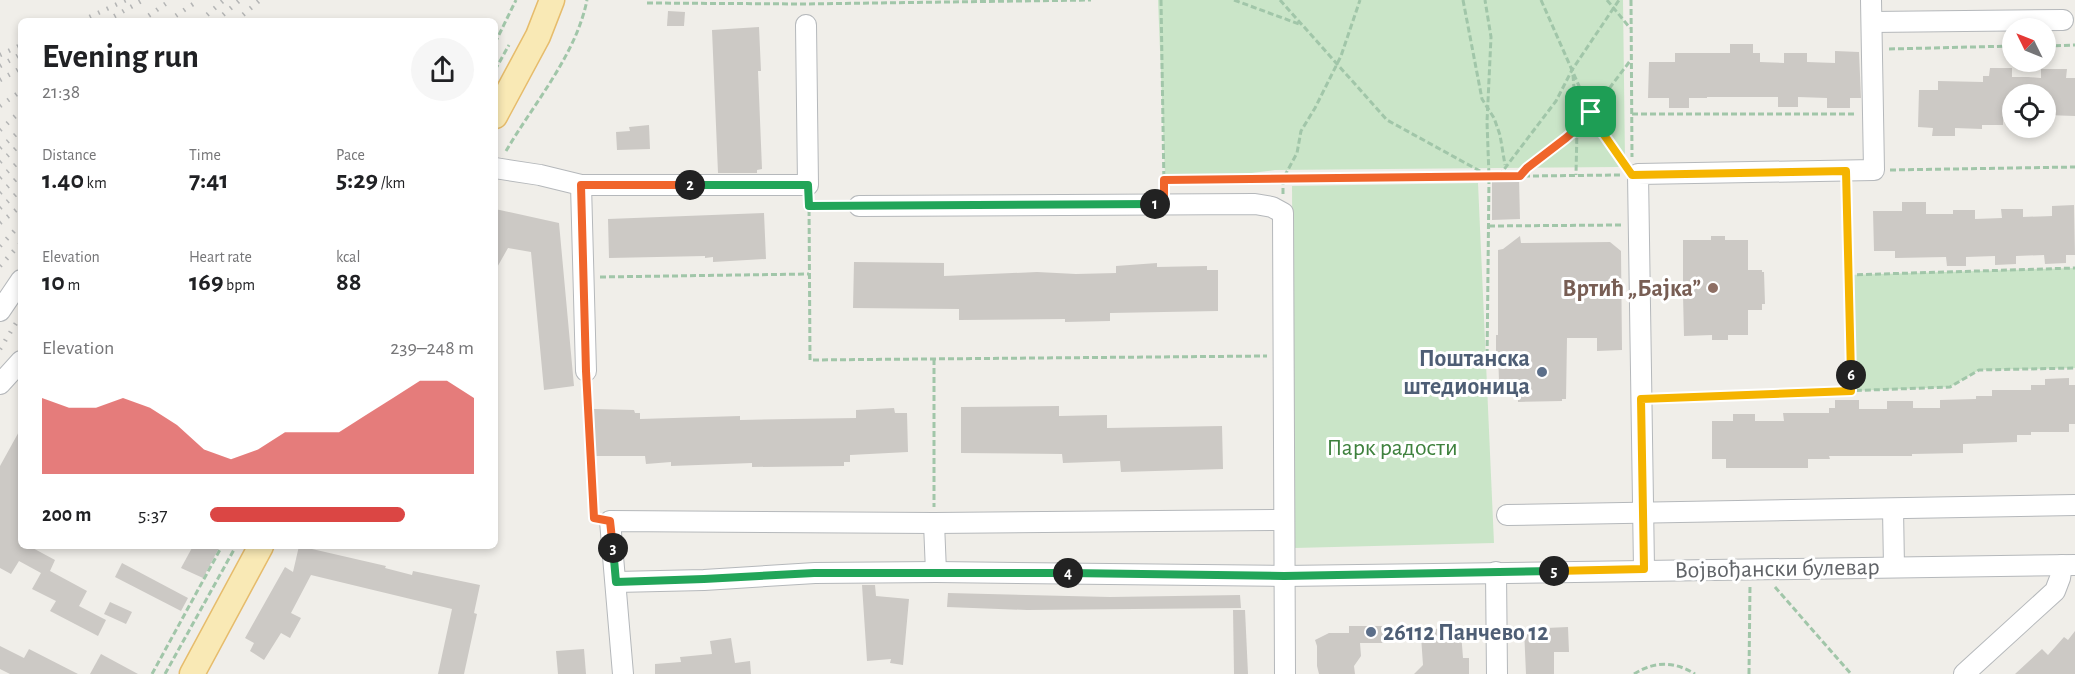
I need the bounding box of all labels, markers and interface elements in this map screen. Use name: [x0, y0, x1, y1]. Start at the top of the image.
north arrow: [2002, 18, 2056, 72]
map controls: [2002, 18, 2056, 138]
button: share: [411, 38, 474, 101]
text: Evening run: [42, 41, 199, 74]
text: 21:38: [42, 82, 80, 102]
button: locate: [2002, 84, 2056, 138]
pin: [1565, 86, 1616, 137]
icon: arrive: [1574, 95, 1607, 128]
text: Distance: [42, 147, 96, 163]
text: Time: [189, 147, 221, 163]
text: Pace: [336, 147, 365, 163]
text: 1.40: [42, 167, 84, 193]
text: 7:41: [189, 167, 229, 193]
text: 5:29: [336, 167, 378, 193]
pin: 2: [675, 170, 705, 200]
text: km: [84, 175, 107, 191]
text: /km: [378, 175, 405, 191]
text: 2: [686, 177, 694, 193]
pin: 1: [1140, 189, 1170, 219]
text: 1: [1152, 196, 1158, 212]
text: Elevation: [42, 249, 100, 265]
text: Heart rate: [189, 249, 252, 265]
text: kcal: [336, 249, 360, 265]
text: 10: [42, 269, 65, 295]
text: 169: [189, 269, 223, 295]
text: 88: [336, 269, 362, 295]
text: m: [65, 277, 80, 293]
text: bpm: [223, 277, 255, 293]
place label: Вртић „Бајка”: [1562, 277, 1701, 301]
marker: Вртић „Бајка”: [1706, 281, 1720, 295]
text: Elevation: [42, 338, 114, 358]
text: 239–248 m: [390, 338, 474, 358]
place label: Поштанска штедионица: [1403, 347, 1530, 399]
pin: 6: [1836, 360, 1866, 390]
marker: Поштанска штедионица: [1535, 365, 1549, 379]
text: 6: [1847, 367, 1855, 383]
park label: Парк радости: [1326, 436, 1458, 460]
text: 200 m: [42, 505, 91, 525]
text: 5:37: [138, 505, 168, 525]
pin: 3: [598, 533, 628, 563]
text: 3: [610, 540, 616, 556]
street label: Војвођански булевар: [1674, 555, 1880, 583]
pin: 5: [1539, 556, 1569, 586]
pin: 4: [1053, 558, 1083, 588]
text: 5: [1551, 563, 1557, 579]
text: 4: [1064, 565, 1072, 581]
place label: 26112 Панчево 12: [1383, 621, 1548, 645]
marker: 26112 Панчево 12: [1364, 625, 1378, 639]

